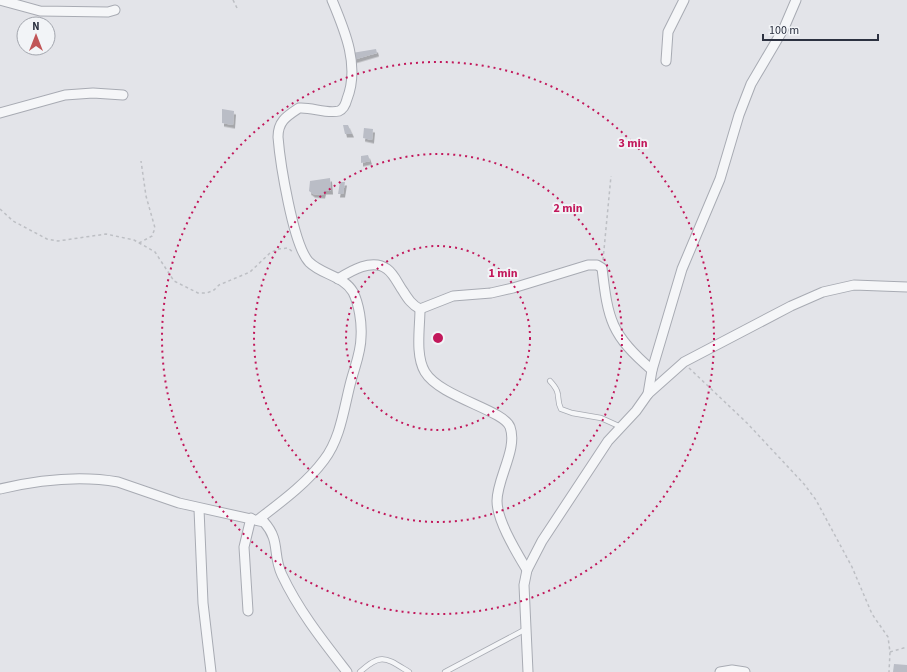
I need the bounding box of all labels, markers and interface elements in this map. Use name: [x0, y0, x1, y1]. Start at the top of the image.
north arrow: [16, 16, 56, 56]
scale bar: [763, 16, 878, 42]
text: N: [32, 19, 40, 34]
text: 100 m: [769, 22, 799, 39]
text: 3 min: [618, 135, 648, 152]
text: 2 min: [553, 200, 583, 217]
text: 1 min: [488, 265, 518, 282]
centre of rings: [431, 331, 445, 345]

